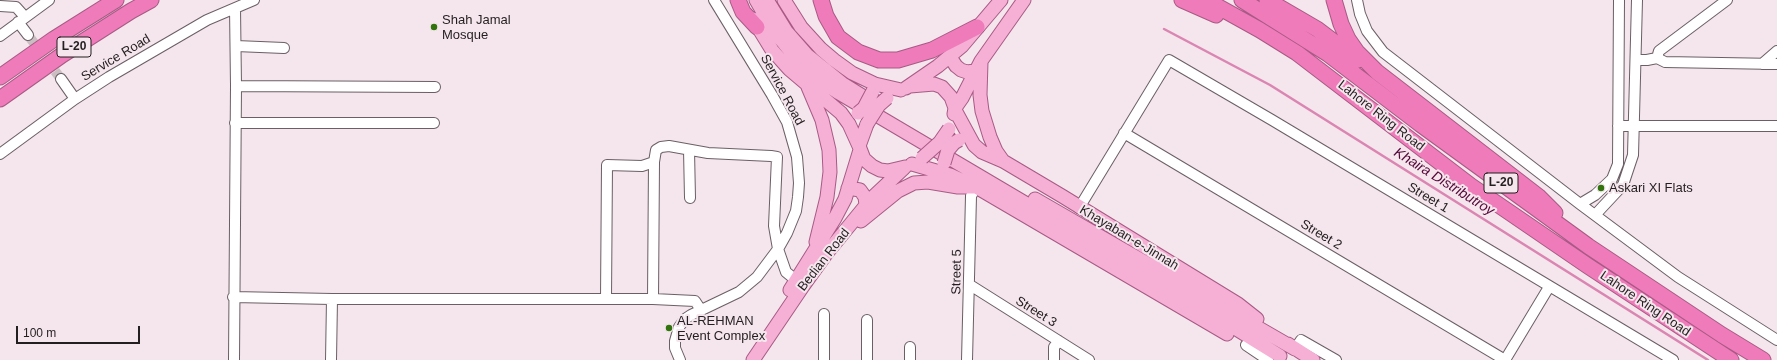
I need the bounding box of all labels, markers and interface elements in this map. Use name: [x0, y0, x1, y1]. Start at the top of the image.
place label: Shah Jamal Mosque: [442, 12, 511, 43]
marker: Shah Jamal Mosque: [429, 22, 439, 32]
street label: Service Road: [79, 31, 153, 85]
road number: L-20: [57, 37, 91, 57]
street label: Service Road: [757, 52, 807, 128]
street label: Lahore Ring Road: [1335, 77, 1427, 155]
water label: Khaira Distributroy: [1391, 144, 1497, 220]
road number: L-20: [1484, 173, 1518, 193]
street label: Street 1: [1404, 180, 1452, 216]
place label: Askari XI Flats: [1609, 180, 1693, 196]
marker: Askari XI Flats: [1596, 183, 1606, 193]
street label: Khayaban-e-Jinnah: [1077, 202, 1181, 274]
street label: Street 2: [1297, 217, 1345, 253]
street label: Bedian Road: [795, 226, 853, 294]
street label: Street 5: [949, 249, 965, 295]
street label: Lahore Ring Road: [1597, 268, 1693, 340]
street label: Street 3: [1013, 293, 1059, 331]
place label: AL-REHMAN Event Complex: [677, 313, 765, 344]
scale bar: [18, 318, 142, 344]
marker: AL-REHMAN Event Complex: [664, 323, 674, 333]
text: 100 m: [23, 326, 56, 340]

